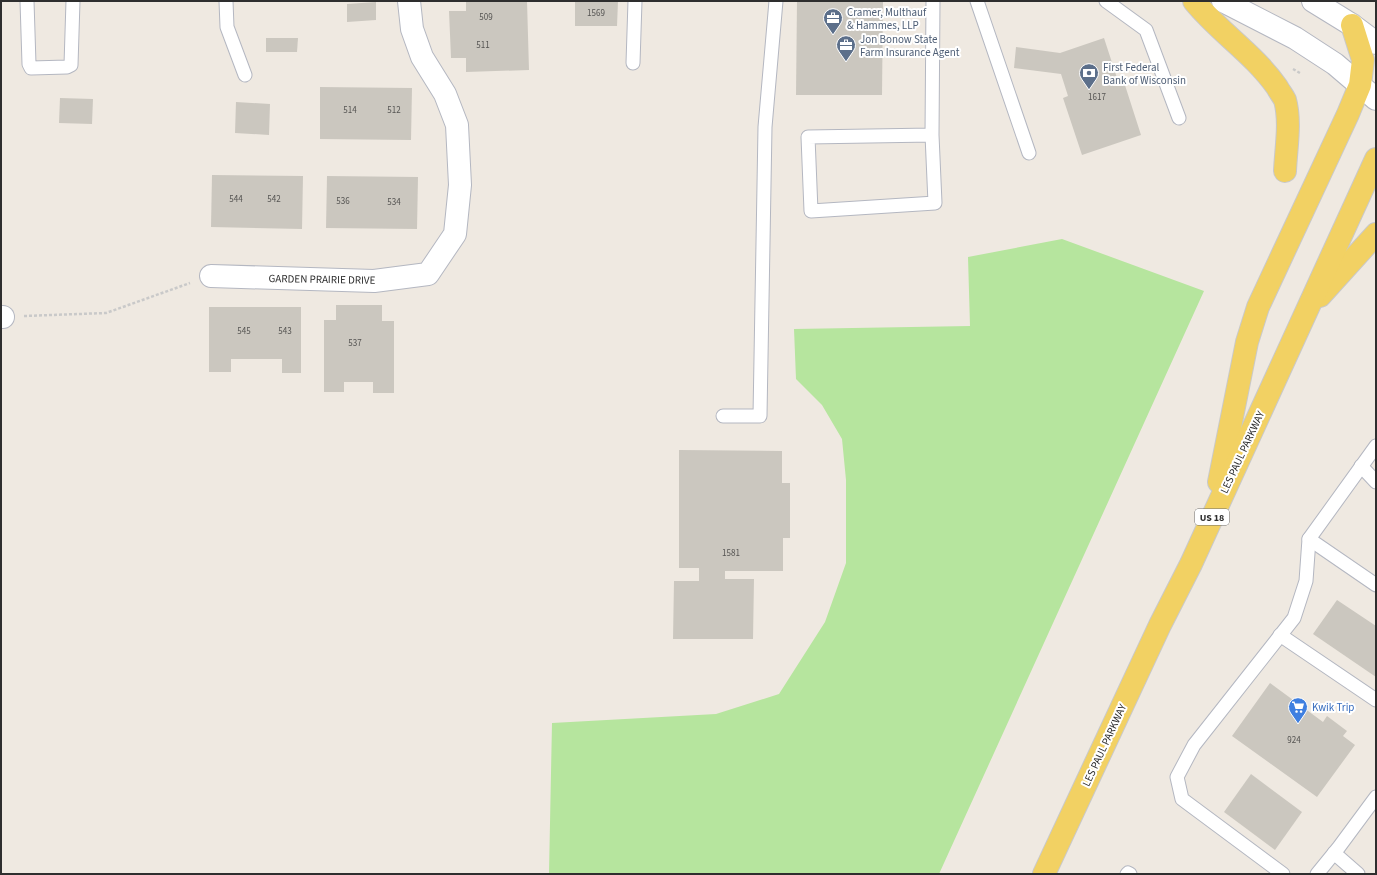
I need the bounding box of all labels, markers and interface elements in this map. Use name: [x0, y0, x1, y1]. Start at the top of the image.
place label: Cramer, Multhauf & Hammes, LLP: [847, 5, 927, 33]
house number: 1569: [587, 7, 605, 20]
office icon: Cramer, Multhauf & Hammes, LLP: [822, 7, 844, 35]
house number: 509: [479, 11, 493, 24]
place label: Jon Bonow State Farm Insurance Agent: [860, 32, 960, 60]
office icon: Jon Bonow State Farm Insurance Agent: [835, 34, 857, 62]
house number: 511: [476, 39, 490, 52]
place label: First Federal Bank of Wisconsin: [1103, 60, 1186, 88]
bank icon: First Federal Bank of Wisconsin: [1078, 62, 1100, 90]
house number: 1617: [1088, 91, 1106, 104]
house number: 514: [343, 104, 357, 117]
house number: 512: [387, 104, 401, 117]
house number: 544: [229, 193, 243, 206]
house number: 542: [267, 193, 281, 206]
house number: 536: [336, 195, 350, 208]
house number: 534: [387, 196, 401, 209]
street label: GARDEN PRAIRIE DRIVE: [269, 271, 376, 288]
house number: 545: [237, 325, 251, 338]
house number: 543: [278, 325, 292, 338]
house number: 537: [348, 337, 362, 350]
street label: LES PAUL PARKWAY: [1217, 408, 1268, 496]
road number: US 18: [1195, 509, 1229, 525]
house number: 1581: [722, 547, 740, 560]
supermarket icon: Kwik Trip: [1287, 696, 1309, 724]
place label: Kwik Trip: [1312, 700, 1354, 715]
street label: LES PAUL PARKWAY: [1079, 701, 1130, 789]
house number: 924: [1287, 734, 1301, 747]

